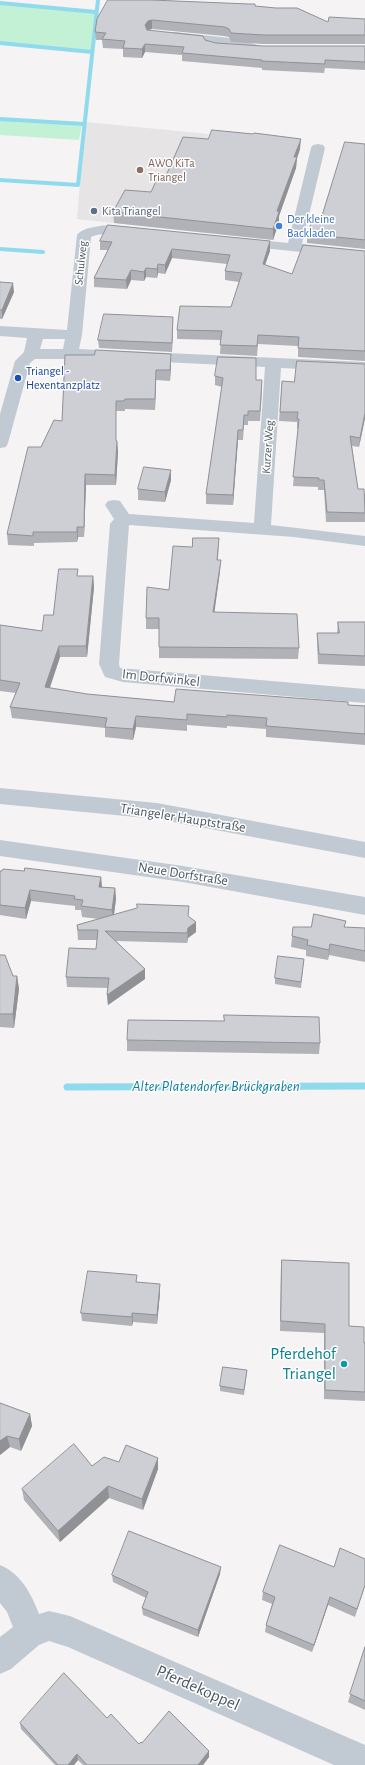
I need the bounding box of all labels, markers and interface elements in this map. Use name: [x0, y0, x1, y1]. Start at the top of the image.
place label: AWO KiTa Triangel: [148, 156, 195, 184]
marker: AWO KiTa Triangel: [135, 165, 145, 175]
place label: Kita Triangel: [102, 204, 161, 218]
marker: Kita Triangel: [89, 206, 99, 216]
place label: Der kleine Backladen: [287, 212, 336, 240]
marker: Der kleine Backladen: [274, 221, 284, 231]
street label: Schulweg: [72, 240, 90, 286]
place label: Triangel - Hexentanzplatz: [26, 364, 100, 392]
marker: Triangel - Hexentanzplatz: [13, 373, 23, 383]
street label: Kurzer Weg: [259, 420, 277, 474]
street label: Im Dorfwinkel: [121, 666, 201, 690]
street label: Triangeler Hauptstraße: [119, 800, 247, 836]
street label: Neue Dorfstraße: [137, 859, 229, 889]
water label: Alter Platendorfer Brückgraben: [132, 1077, 300, 1095]
place label: Pferdehof Triangel: [270, 1344, 336, 1384]
marker: Pferdehof Triangel: [339, 1359, 349, 1369]
street label: Pferdekoppel: [153, 1661, 243, 1715]

